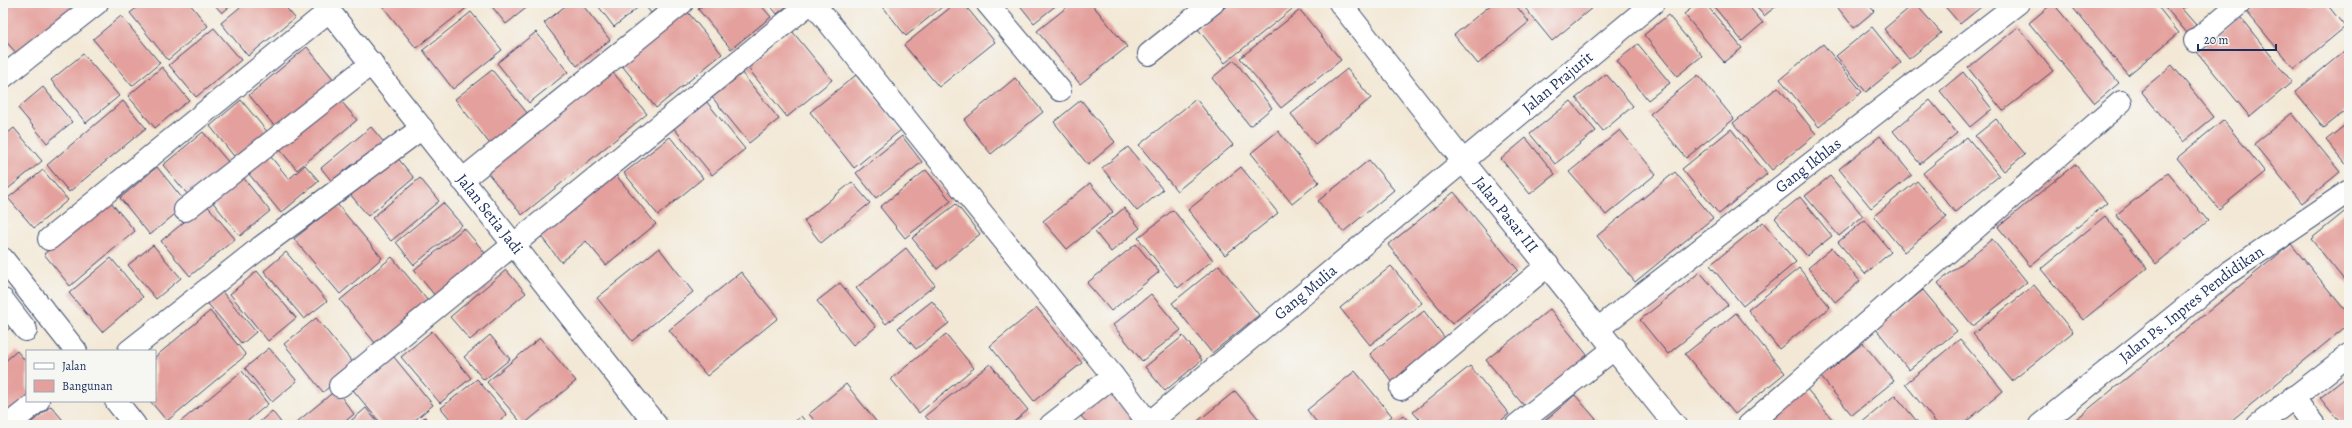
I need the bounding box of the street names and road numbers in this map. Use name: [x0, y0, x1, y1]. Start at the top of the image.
street label: Jalan Prajurit: [1518, 46, 1598, 118]
street label: Gang Ikhlas: [1771, 133, 1846, 198]
street label: Jalan Setia Jadi: [451, 169, 528, 259]
street label: Jalan Pasar III: [1469, 172, 1543, 257]
street label: Jalan Ps. Inpres Pendidikan: [2115, 241, 2269, 368]
street label: Gang Mulia: [1270, 259, 1342, 325]

